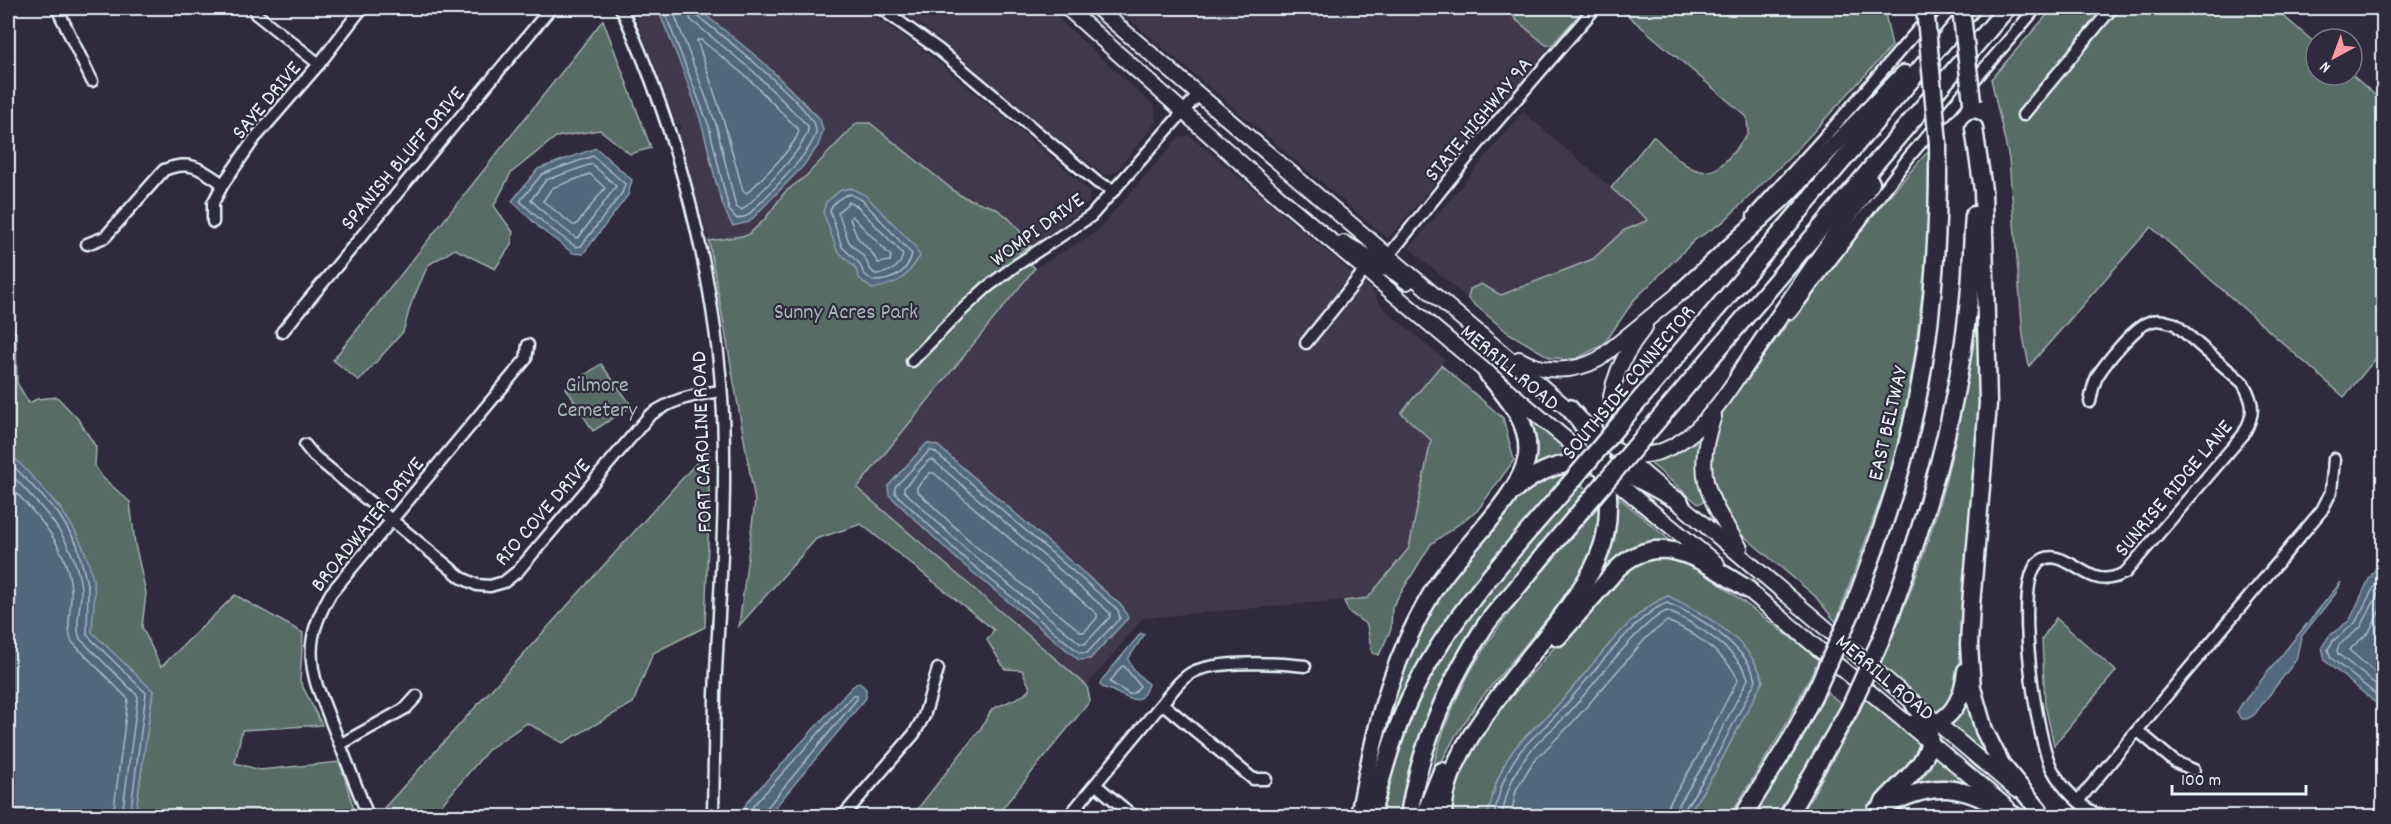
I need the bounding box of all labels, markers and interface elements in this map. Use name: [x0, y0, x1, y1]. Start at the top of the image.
north arrow: [2304, 27, 2364, 87]
street label: STATE HIGHWAY 9A: [1418, 51, 1541, 189]
street label: SAYE DRIVE: [226, 55, 310, 147]
text: N: [2315, 55, 2336, 78]
street label: SPANISH BLUFF DRIVE: [334, 81, 473, 238]
street label: WOMPI DRIVE: [985, 186, 1091, 276]
park label: Sunny Acres Park: [774, 298, 918, 329]
street label: SOUTHSIDE CONNECTOR: [1555, 299, 1704, 468]
street label: MERRILL ROAD: [1452, 318, 1565, 419]
street label: FORT CAROLINE ROAD: [685, 351, 722, 533]
street label: EAST BELTWAY: [1861, 363, 1918, 484]
park label: Gilmore Cemetery: [557, 371, 638, 427]
street label: SUNRISE RIDGE LANE: [2108, 414, 2241, 564]
street label: BROADWATER DRIVE: [305, 451, 433, 599]
street label: RIO COVE DRIVE: [488, 453, 599, 574]
street label: MERRILL ROAD: [1827, 628, 1940, 729]
scale bar: [2172, 758, 2306, 796]
text: 100 m: [2181, 769, 2221, 794]

